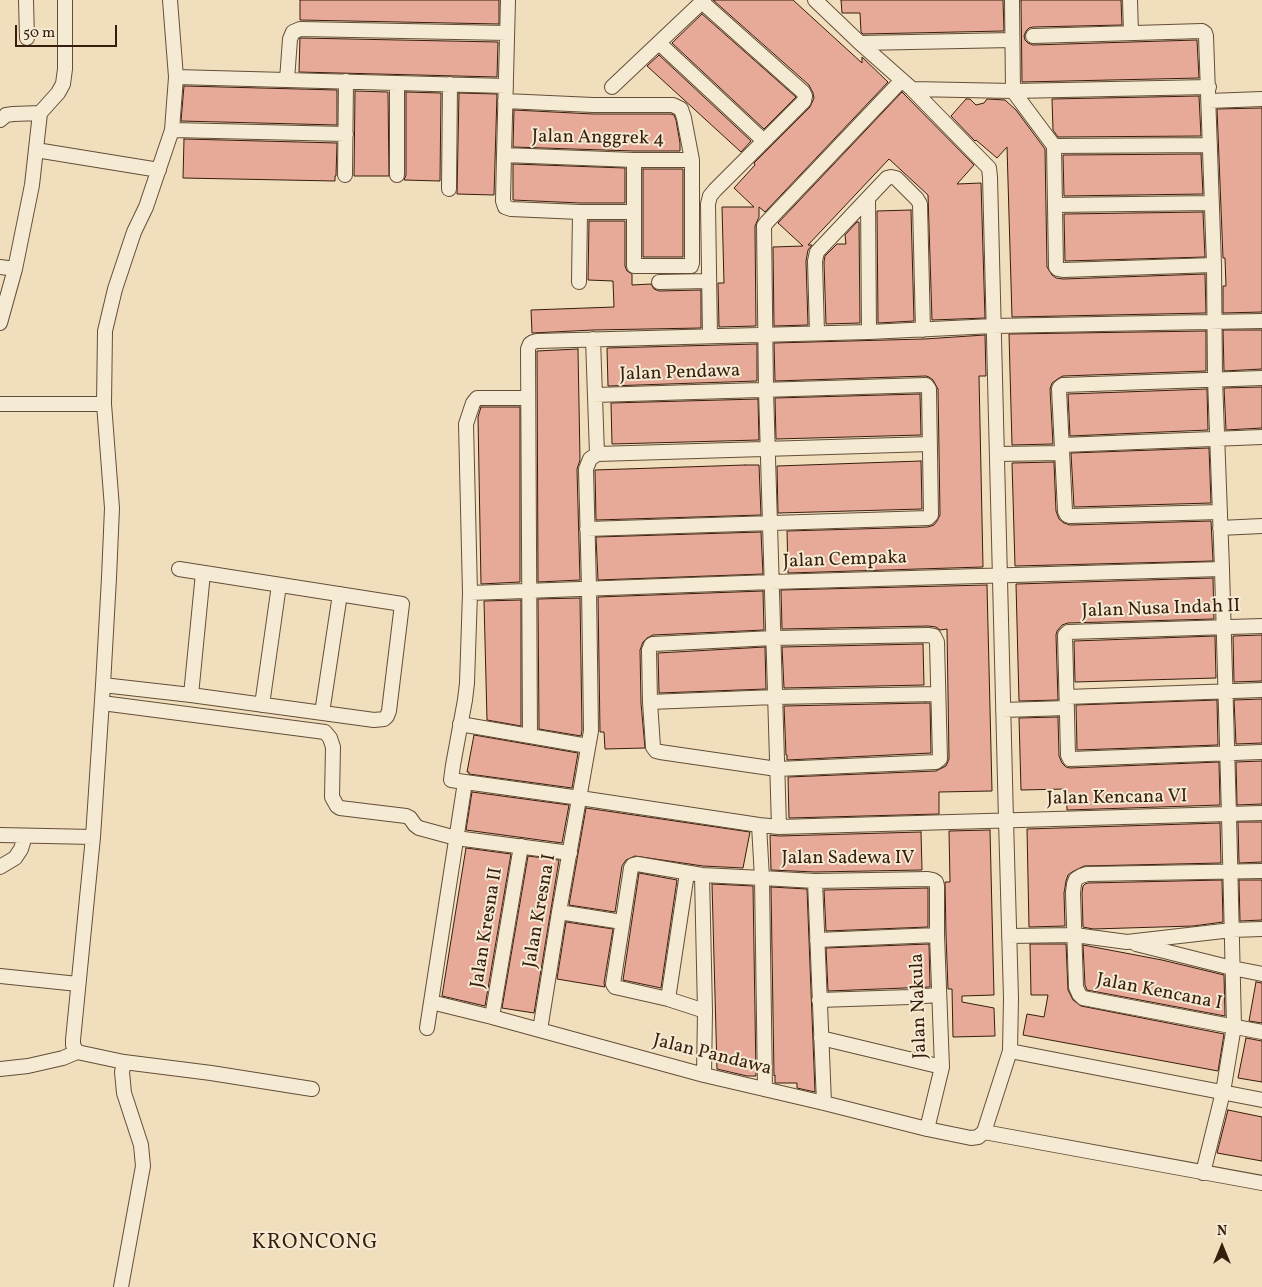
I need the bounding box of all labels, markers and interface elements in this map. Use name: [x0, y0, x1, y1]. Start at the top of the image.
scale bar: [18, 15, 120, 47]
text: 50 m: [23, 23, 55, 44]
street label: Jalan Anggrek 4: [532, 126, 664, 152]
street label: Jalan Pendawa: [619, 360, 741, 388]
street label: Jalan Cempaka: [782, 547, 908, 575]
street label: Jalan Nusa Indah II: [1081, 596, 1241, 624]
street label: Jalan Kencana VI: [1046, 786, 1188, 812]
street label: Jalan Sadewa IV: [781, 849, 915, 871]
street label: Jalan Kresna I: [520, 852, 562, 970]
street label: Jalan Kresna II: [467, 866, 509, 990]
street label: Jalan Nakula: [907, 953, 933, 1059]
street label: Jalan Kencana I: [1094, 970, 1224, 1016]
street label: Jalan Pandawa: [650, 1030, 774, 1082]
north arrow: [1197, 1222, 1247, 1272]
text: N: [1217, 1222, 1227, 1241]
district label: KRONCONG: [250, 1231, 380, 1257]

